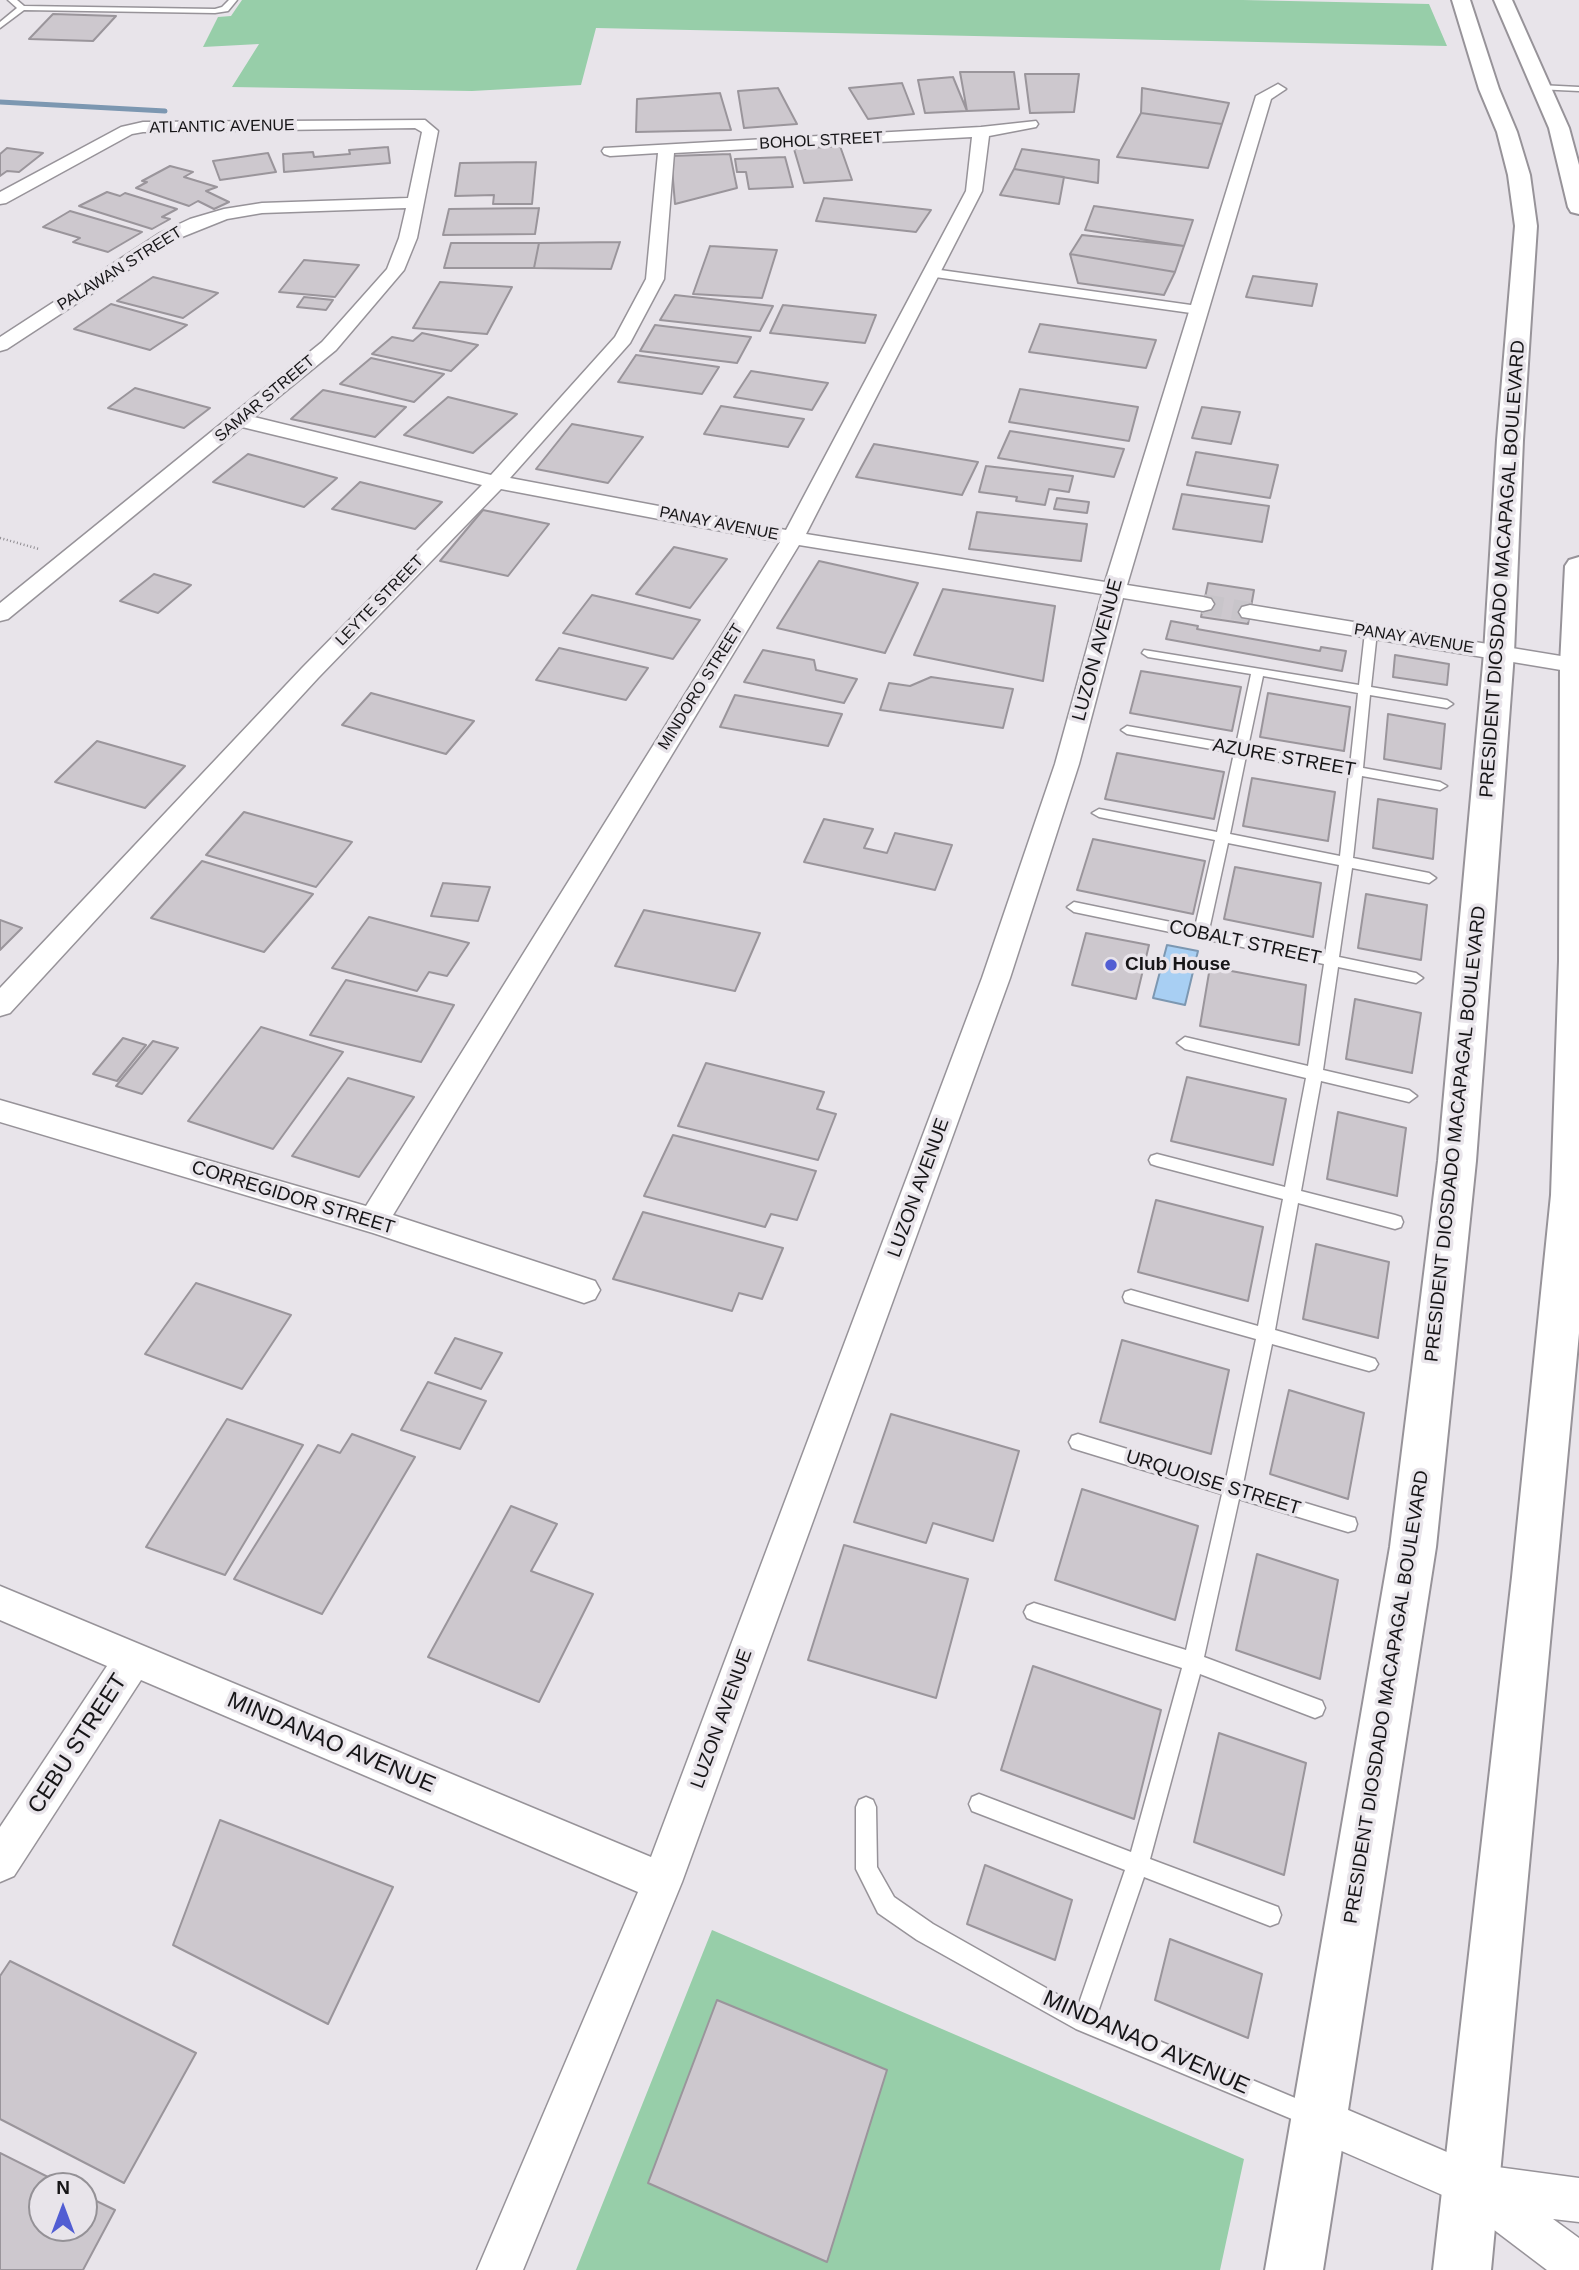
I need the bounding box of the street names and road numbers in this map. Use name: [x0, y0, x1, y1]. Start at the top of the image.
street label: ATLANTIC AVENUE: [149, 116, 295, 138]
street label: BOHOL STREET: [759, 128, 883, 154]
street label: PALAWAN STREET: [54, 223, 186, 315]
street label: PRESIDENT DIOSDADO MACAPAGAL BOULEVARD: [1476, 339, 1530, 799]
street label: SAMAR STREET: [211, 352, 319, 446]
street label: PANAY AVENUE: [658, 503, 780, 545]
street label: LEYTE STREET: [332, 552, 428, 650]
street label: LUZON AVENUE: [1068, 576, 1128, 724]
street label: MINDORO STREET: [654, 620, 748, 754]
street label: PANAY AVENUE: [1353, 620, 1475, 658]
street label: AZURE STREET: [1211, 734, 1357, 782]
street label: PRESIDENT DIOSDADO MACAPAGAL BOULEVARD: [1421, 905, 1491, 1363]
street label: COBALT STREET: [1167, 916, 1323, 970]
street label: LUZON AVENUE: [883, 1115, 955, 1261]
street label: CORREGIDOR STREET: [189, 1156, 397, 1240]
street label: URQUOISE STREET: [1123, 1446, 1303, 1520]
street label: PRESIDENT DIOSDADO MACAPAGAL BOULEVARD: [1340, 1469, 1434, 1925]
street label: LUZON AVENUE: [686, 1646, 758, 1792]
street label: CEBU STREET: [23, 1669, 133, 1819]
street label: MINDANAO AVENUE: [223, 1687, 439, 1799]
street label: MINDANAO AVENUE: [1038, 1985, 1254, 2101]

